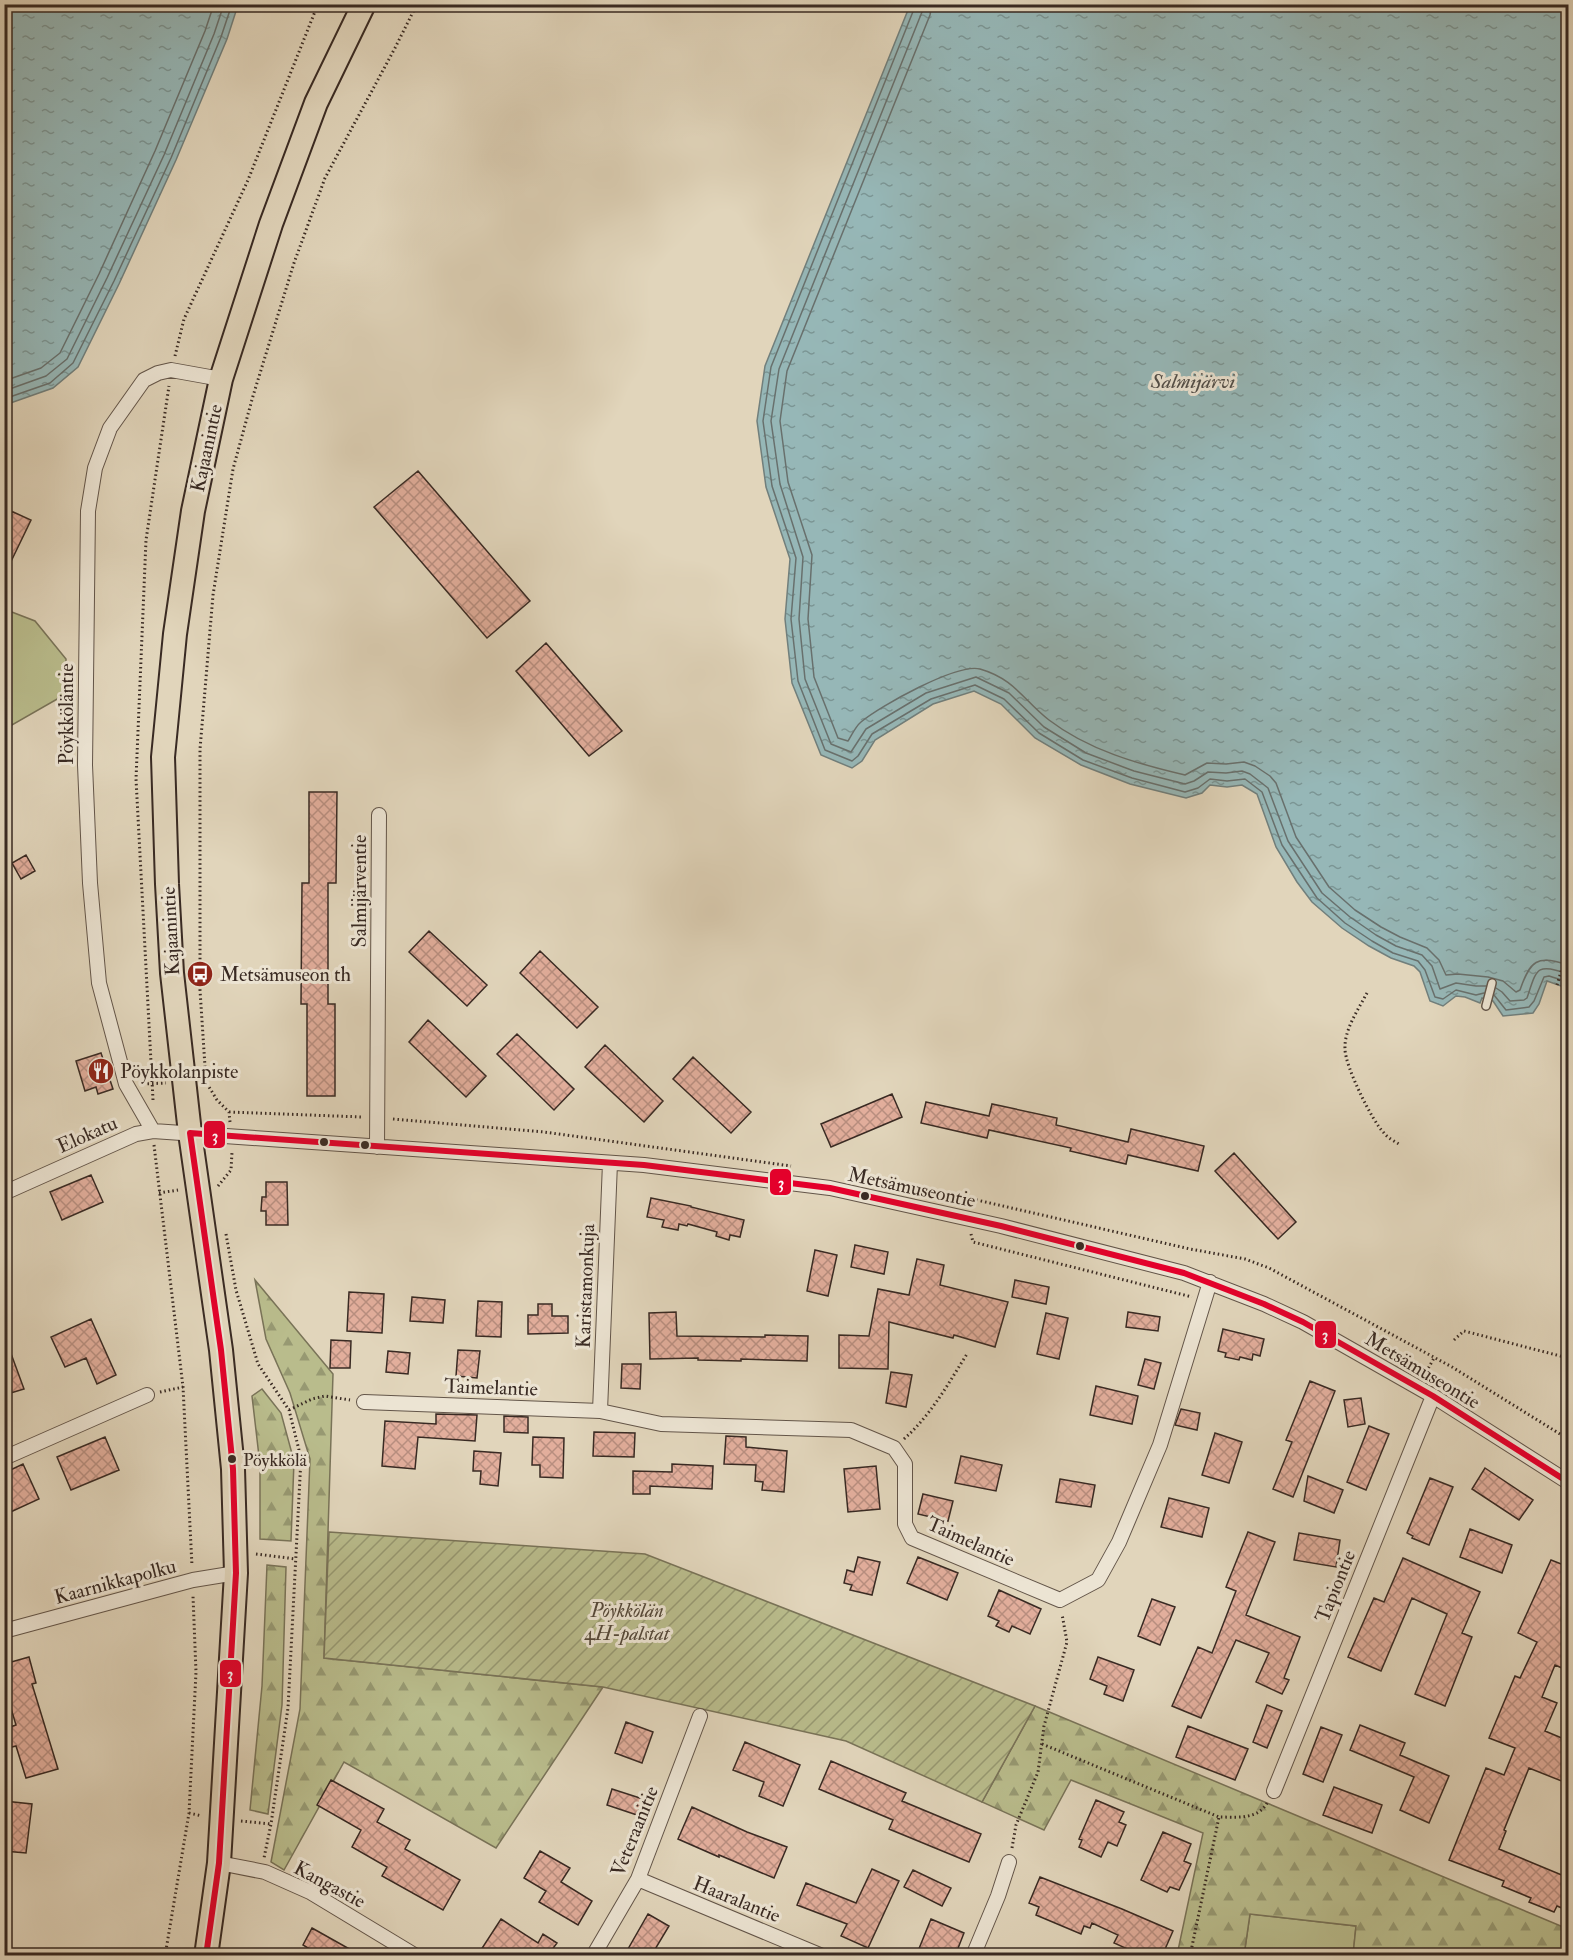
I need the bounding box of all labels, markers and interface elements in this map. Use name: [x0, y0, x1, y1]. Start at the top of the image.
water label: Salmijärvi: [1150, 368, 1236, 395]
street label: Kajaanintie: [185, 402, 228, 494]
street label: Pöykköläntie: [54, 663, 79, 765]
street label: Salmijärventie: [347, 835, 372, 947]
street label: Kajaanintie: [156, 886, 185, 976]
bus stop icon: Metsämuseon th: [185, 959, 215, 989]
place label: Metsämuseon th: [220, 962, 351, 987]
restaurant icon: Pöykkolanpiste: [86, 1056, 116, 1086]
place label: Pöykkolanpiste: [120, 1059, 238, 1085]
street label: Elokatu: [53, 1110, 121, 1159]
line badge: 3: [203, 1120, 226, 1149]
text: 3: [212, 1126, 218, 1146]
unlabelled marker: [318, 1136, 330, 1148]
unlabelled marker: [359, 1139, 371, 1151]
street label: Metsämuseontie: [846, 1162, 978, 1213]
line badge: 3: [769, 1168, 792, 1196]
text: 3: [778, 1173, 784, 1193]
unlabelled marker: [859, 1190, 871, 1202]
street label: Karistamonkuja: [571, 1223, 600, 1349]
unlabelled marker: [1074, 1240, 1086, 1252]
line badge: 3: [1314, 1320, 1337, 1349]
text: 3: [1322, 1325, 1328, 1345]
street label: Metsämuseontie: [1361, 1326, 1485, 1415]
street label: Taimelantie: [444, 1373, 538, 1402]
place label: Pöykkölä: [243, 1449, 308, 1472]
marker: Pöykkölä: [226, 1453, 238, 1465]
street label: Taimelantie: [923, 1511, 1019, 1572]
street label: Tapiontie: [1310, 1546, 1362, 1626]
street label: Kaarnikkapolku: [51, 1553, 179, 1611]
park label: Pöykkölän 4H-palstat: [584, 1598, 671, 1646]
line badge: 3: [219, 1659, 242, 1688]
text: 3: [227, 1664, 233, 1684]
street label: Veteraanitie: [605, 1782, 664, 1880]
street label: Kangastie: [290, 1855, 370, 1914]
street label: Haaralantie: [689, 1871, 784, 1928]

